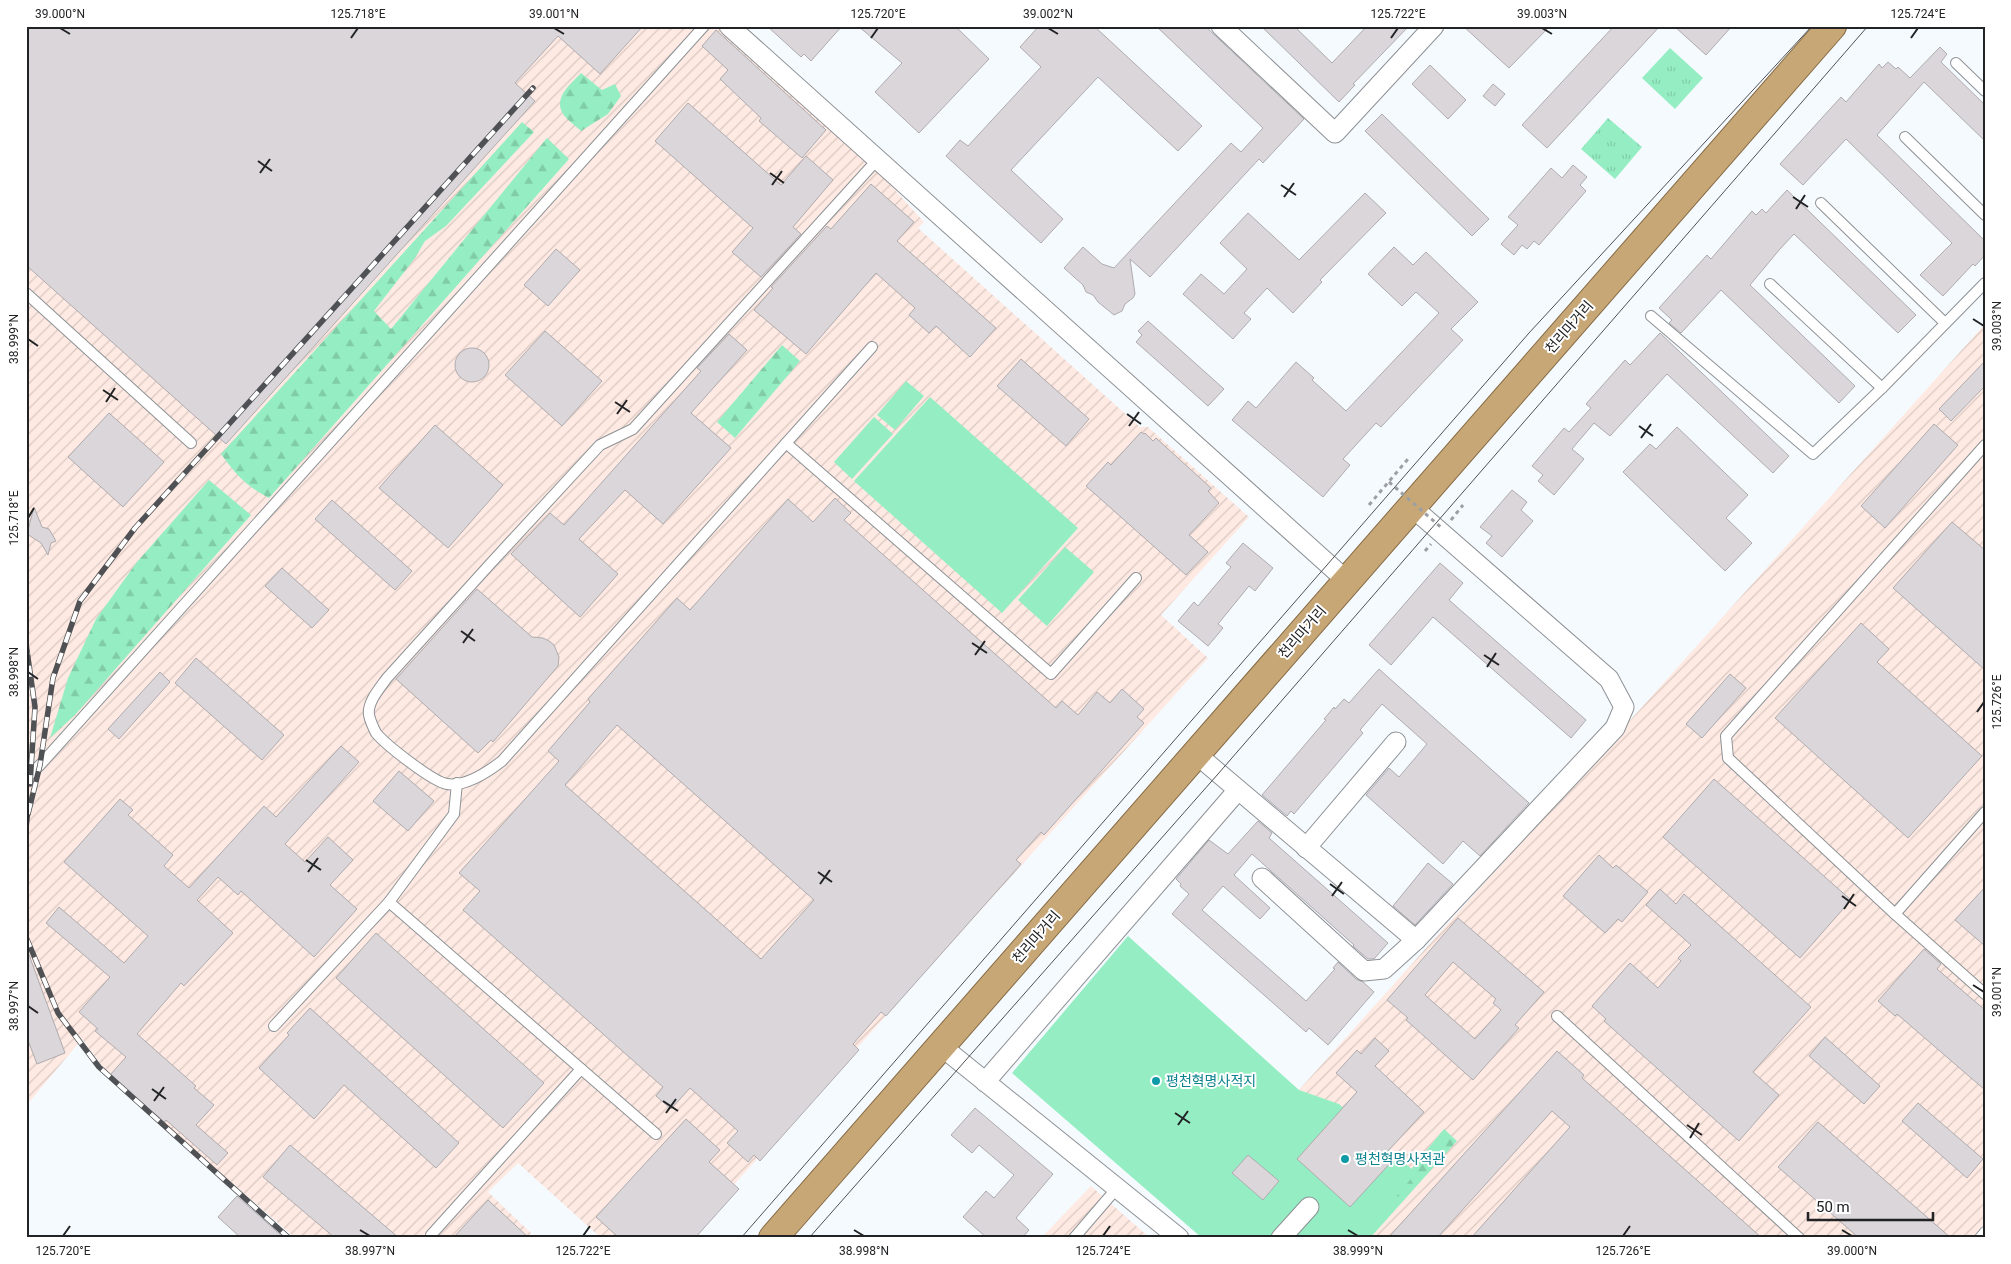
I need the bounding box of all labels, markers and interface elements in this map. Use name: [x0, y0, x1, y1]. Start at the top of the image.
text: 39.000°N: [35, 7, 85, 21]
text: 125.718°E: [331, 7, 386, 21]
text: 39.001°N: [529, 7, 579, 21]
text: 125.720°E: [851, 7, 906, 21]
text: 39.002°N: [1023, 7, 1073, 21]
text: 125.722°E: [1371, 7, 1426, 21]
text: 39.003°N: [1517, 7, 1567, 21]
text: 125.724°E: [1891, 7, 1946, 21]
street label: 천리마거리: [1542, 297, 1596, 357]
text: 39.003°N: [1990, 301, 2004, 351]
text: 38.999°N: [7, 314, 21, 364]
text: 125.718°E: [7, 490, 21, 545]
street label: 천리마거리: [1275, 602, 1329, 662]
text: 38.998°N: [7, 647, 21, 697]
text: 125.726°E: [1990, 674, 2004, 729]
street label: 천리마거리: [1009, 907, 1063, 967]
text: 39.001°N: [1990, 967, 2004, 1017]
text: 38.997°N: [7, 981, 21, 1031]
place label: 평천혁명사적지: [1166, 1073, 1256, 1089]
marker: 평천혁명사적지: [1150, 1075, 1162, 1087]
place label: 평천혁명사적관: [1355, 1151, 1445, 1167]
marker: 평천혁명사적관: [1339, 1153, 1351, 1165]
scale bar: [1808, 1189, 1934, 1221]
text: 50 m: [1816, 1198, 1850, 1216]
text: 125.720°E: [36, 1244, 91, 1258]
text: 38.997°N: [345, 1244, 395, 1258]
text: 125.722°E: [556, 1244, 611, 1258]
text: 38.998°N: [839, 1244, 889, 1258]
text: 125.724°E: [1076, 1244, 1131, 1258]
text: 38.999°N: [1333, 1244, 1383, 1258]
text: 125.726°E: [1596, 1244, 1651, 1258]
text: 39.000°N: [1827, 1244, 1877, 1258]

